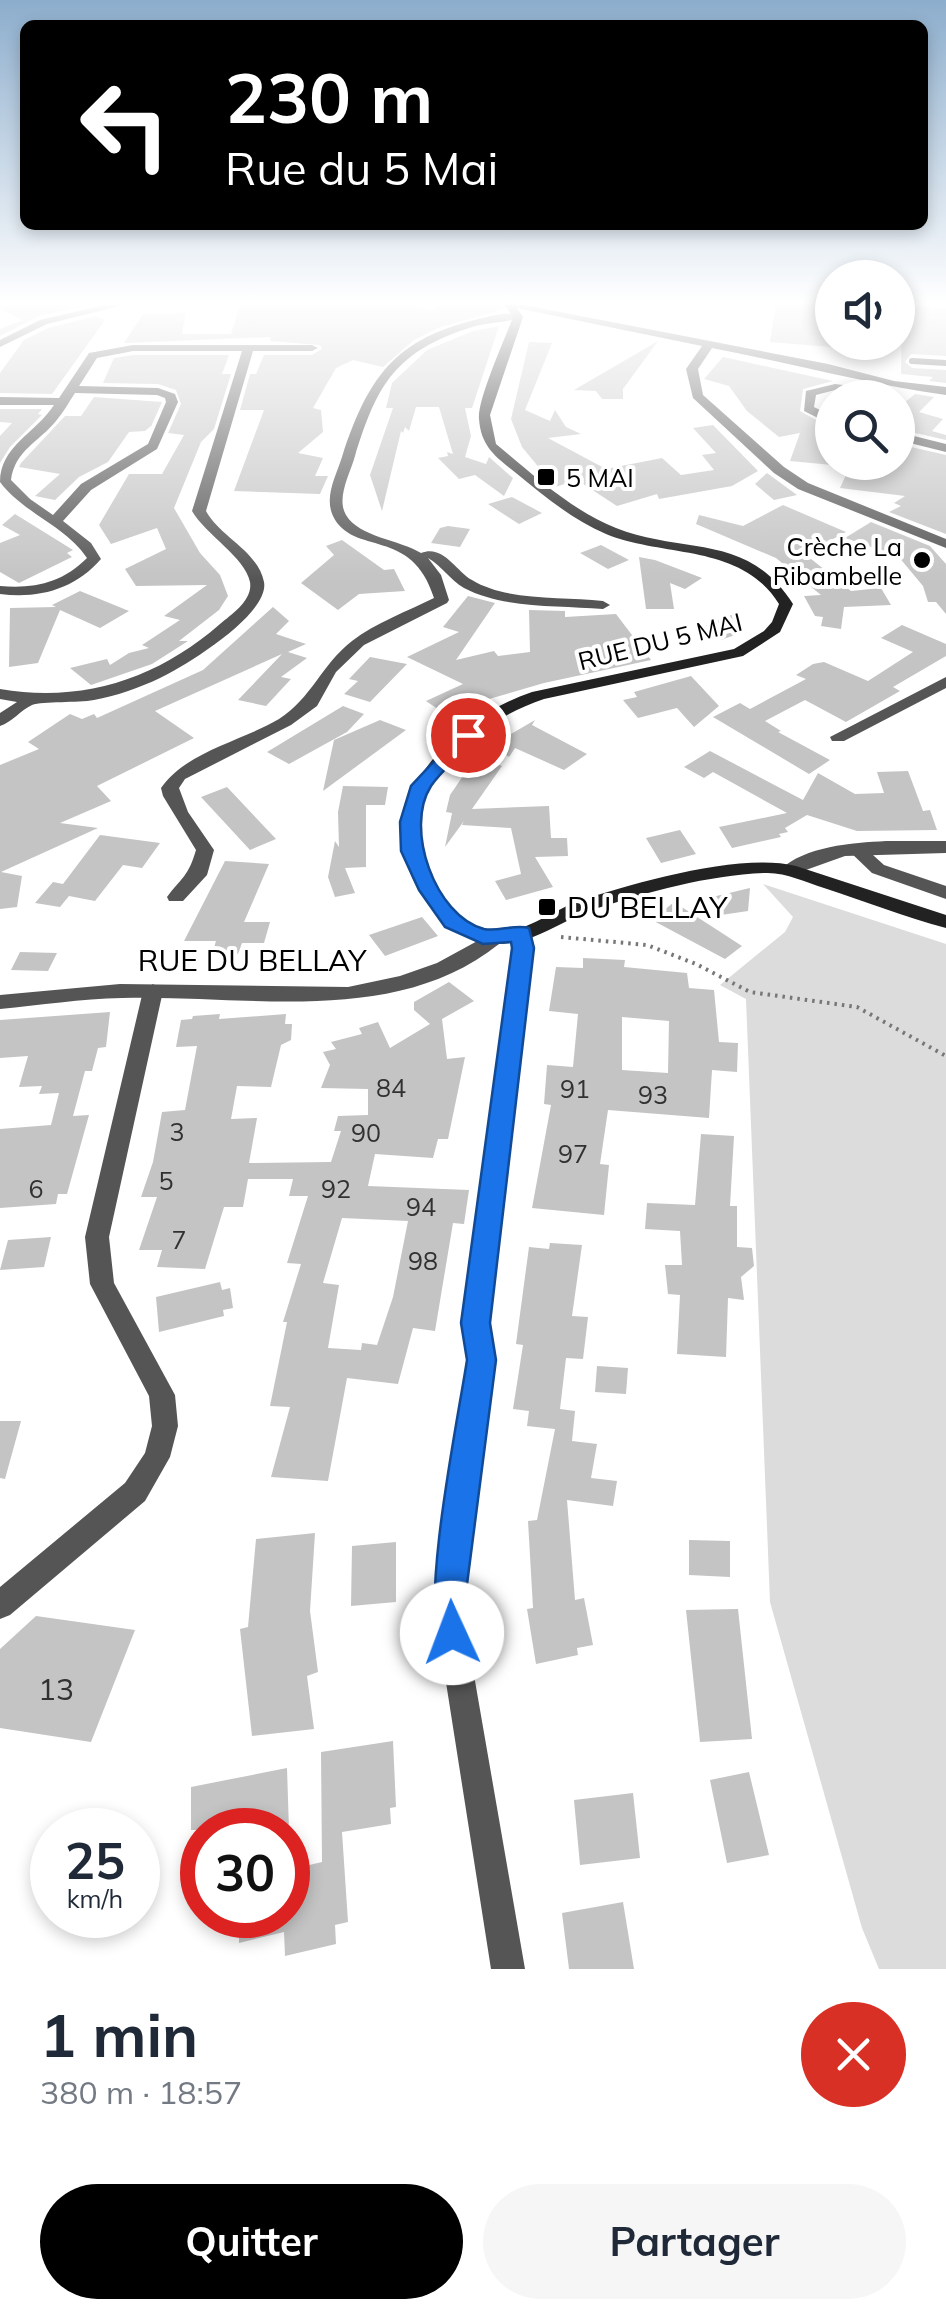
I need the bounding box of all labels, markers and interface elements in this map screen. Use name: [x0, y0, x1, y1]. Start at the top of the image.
text: 230 m: [225, 53, 433, 141]
icon: left: [60, 60, 190, 190]
text: Rue du 5 Mai: [225, 140, 498, 196]
map controls: [815, 260, 915, 480]
button: sound: [815, 260, 915, 360]
button: search: [815, 380, 915, 480]
place label: 5 MAI: [566, 462, 634, 493]
marker: 5 MAI: [535, 466, 557, 488]
place label: Crèche La Ribambelle: [773, 531, 902, 591]
marker: Crèche La Ribambelle: [911, 549, 933, 571]
street label: RUE DU 5 MAI: [575, 606, 745, 676]
pin: [426, 693, 511, 778]
icon: arrive: [441, 708, 496, 763]
place label: DU BELLAY: [567, 888, 728, 926]
marker: DU BELLAY: [536, 896, 558, 918]
street label: RUE DU BELLAY: [138, 941, 367, 979]
house number: 84: [376, 1072, 406, 1103]
house number: 91: [560, 1073, 590, 1104]
house number: 93: [638, 1079, 668, 1110]
house number: 3: [169, 1116, 185, 1147]
house number: 90: [351, 1117, 381, 1148]
house number: 97: [558, 1138, 588, 1169]
house number: 5: [158, 1165, 174, 1196]
house number: 6: [28, 1173, 44, 1204]
house number: 92: [321, 1173, 351, 1204]
house number: 94: [406, 1191, 436, 1222]
house number: 7: [171, 1224, 187, 1255]
house number: 98: [408, 1245, 438, 1276]
position arrow: [400, 1581, 504, 1685]
house number: 13: [38, 1670, 74, 1708]
speed limit sign: 30: [180, 1808, 310, 1938]
text: 25: [65, 1829, 125, 1892]
text: km/h: [67, 1883, 123, 1914]
text: 1 min: [40, 1997, 198, 2072]
button: close: [801, 2002, 906, 2107]
text: 380 m · 18:57: [40, 2072, 242, 2112]
button: Quitter: [40, 2184, 463, 2299]
button: Partager: [483, 2184, 906, 2299]

